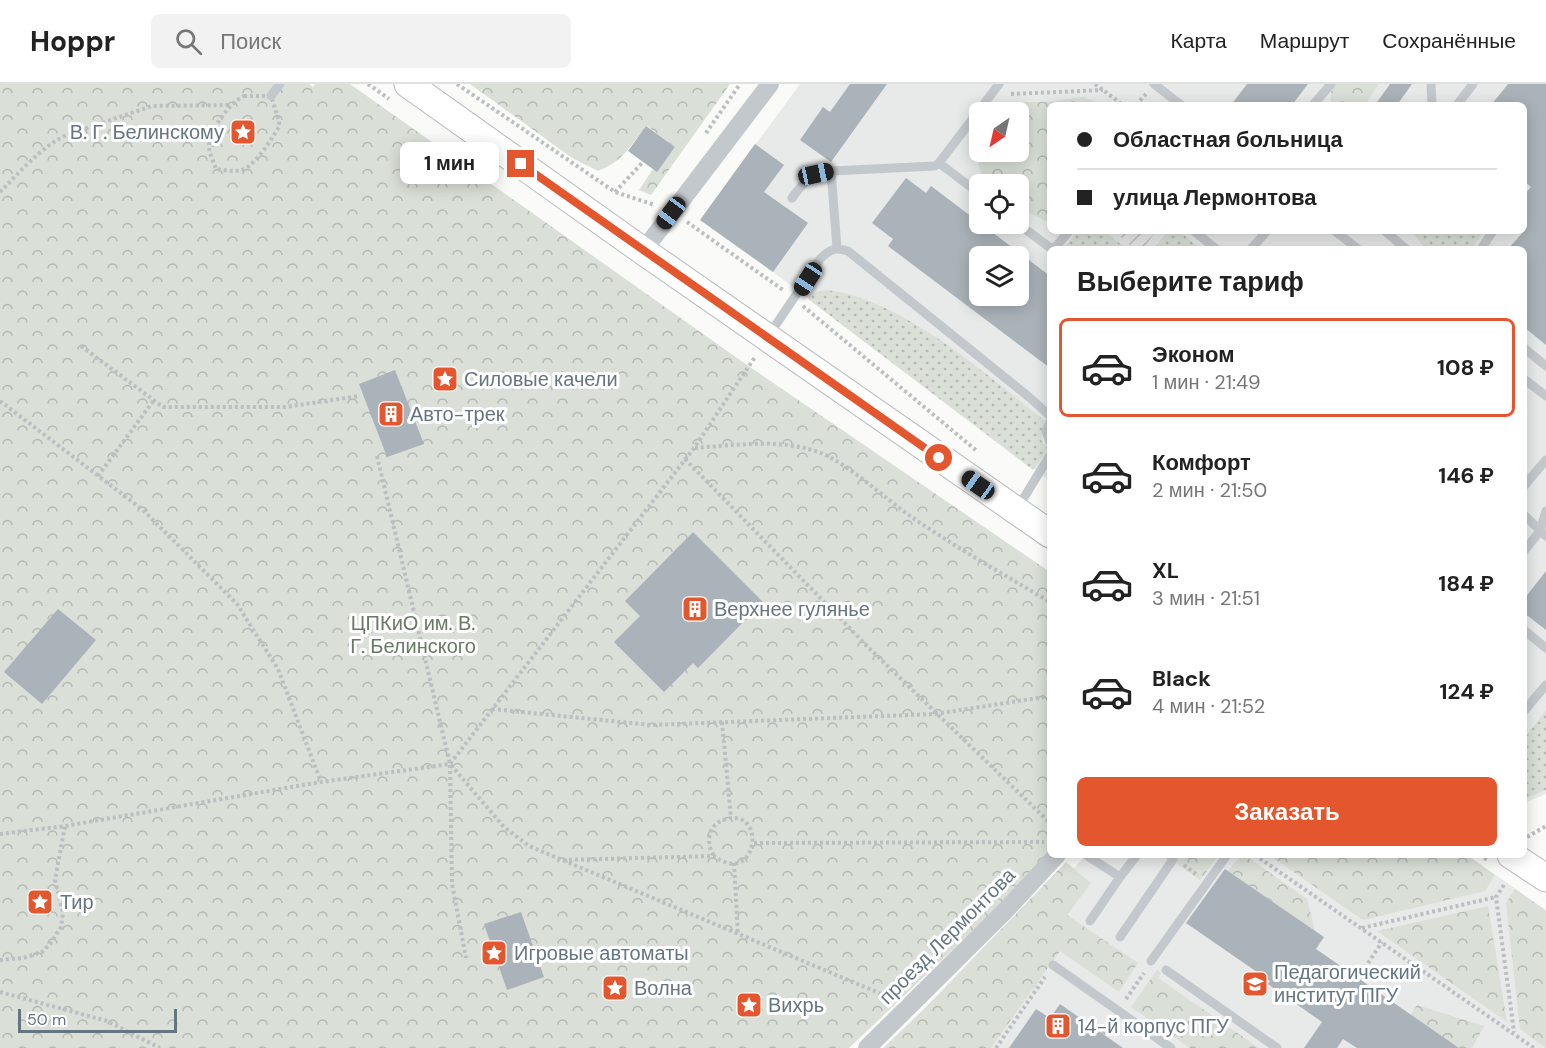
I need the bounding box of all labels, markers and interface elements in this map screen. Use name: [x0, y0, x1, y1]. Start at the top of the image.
search box: [151, 14, 571, 68]
text: Hoppr: [30, 23, 115, 60]
icon: search: [172, 25, 205, 58]
text: Поиск: [220, 27, 281, 56]
text: Карта: [1171, 27, 1227, 55]
text: Маршрут: [1260, 27, 1349, 55]
text: Сохранённые: [1382, 27, 1516, 55]
north arrow: [969, 102, 1029, 162]
map controls: [969, 102, 1029, 306]
place icon: В. Г. Белинскому: [228, 117, 258, 147]
place label: В. Г. Белинскому: [70, 119, 224, 145]
text: Областная больница: [1113, 125, 1343, 154]
callout: 1 мин: [401, 143, 500, 185]
text: 1 мин: [424, 150, 475, 176]
route end: [507, 150, 534, 177]
car: [797, 161, 835, 187]
button: locate: [969, 174, 1029, 234]
text: улица Лермонтова: [1113, 183, 1317, 212]
car: [653, 193, 689, 233]
button: layers: [969, 246, 1029, 306]
car: [791, 259, 825, 299]
text: Выберите тариф: [1077, 264, 1304, 299]
text: Эконом: [1152, 340, 1235, 369]
icon: car: [1080, 341, 1134, 395]
text: 108 ₽: [1437, 353, 1494, 382]
place icon: Силовые качели: [430, 364, 460, 394]
place label: Силовые качели: [464, 366, 618, 392]
text: 1 мин · 21:49: [1152, 369, 1261, 395]
building icon: Авто-трек: [376, 399, 406, 429]
place label: Авто-трек: [410, 401, 505, 427]
route start: [925, 444, 952, 471]
text: Комфорт: [1152, 448, 1251, 477]
icon: car: [1080, 449, 1134, 503]
text: 146 ₽: [1438, 461, 1494, 490]
car: [958, 467, 998, 503]
text: 2 мин · 21:50: [1152, 477, 1267, 503]
text: XL: [1152, 556, 1179, 585]
icon: car: [1080, 557, 1134, 611]
text: 184 ₽: [1438, 569, 1494, 598]
text: 3 мин · 21:51: [1152, 585, 1260, 611]
building icon: Верхнее гулянье: [680, 594, 710, 624]
place label: Верхнее гулянье: [714, 596, 870, 622]
park label: ЦПКиО им. В. Г. Белинского: [350, 610, 476, 659]
text: Black: [1152, 664, 1211, 693]
icon: car: [1080, 665, 1134, 719]
text: 124 ₽: [1440, 677, 1494, 706]
text: 4 мин · 21:52: [1152, 693, 1265, 719]
button: Заказать: [1077, 777, 1497, 846]
street label: проезд Лермонтова: [873, 862, 1021, 1010]
place icon: Тир: [25, 887, 55, 917]
place label: Тир: [60, 889, 94, 915]
place icon: Игровые автоматы: [479, 938, 509, 968]
place label: Игровые автоматы: [514, 940, 689, 966]
place label: Педагогический институт ПГУ: [1274, 959, 1421, 1008]
school or university icon: Педагогический институт ПГУ: [1240, 969, 1270, 999]
place icon: Волна: [600, 973, 630, 1003]
place label: Волна: [634, 975, 693, 1001]
place icon: Вихрь: [734, 990, 764, 1020]
place label: Вихрь: [768, 992, 824, 1018]
scale bar: [18, 1006, 177, 1034]
text: 50 m: [27, 1009, 66, 1030]
building icon: 14-й корпус ПГУ: [1043, 1011, 1073, 1041]
place label: 14-й корпус ПГУ: [1078, 1013, 1229, 1039]

